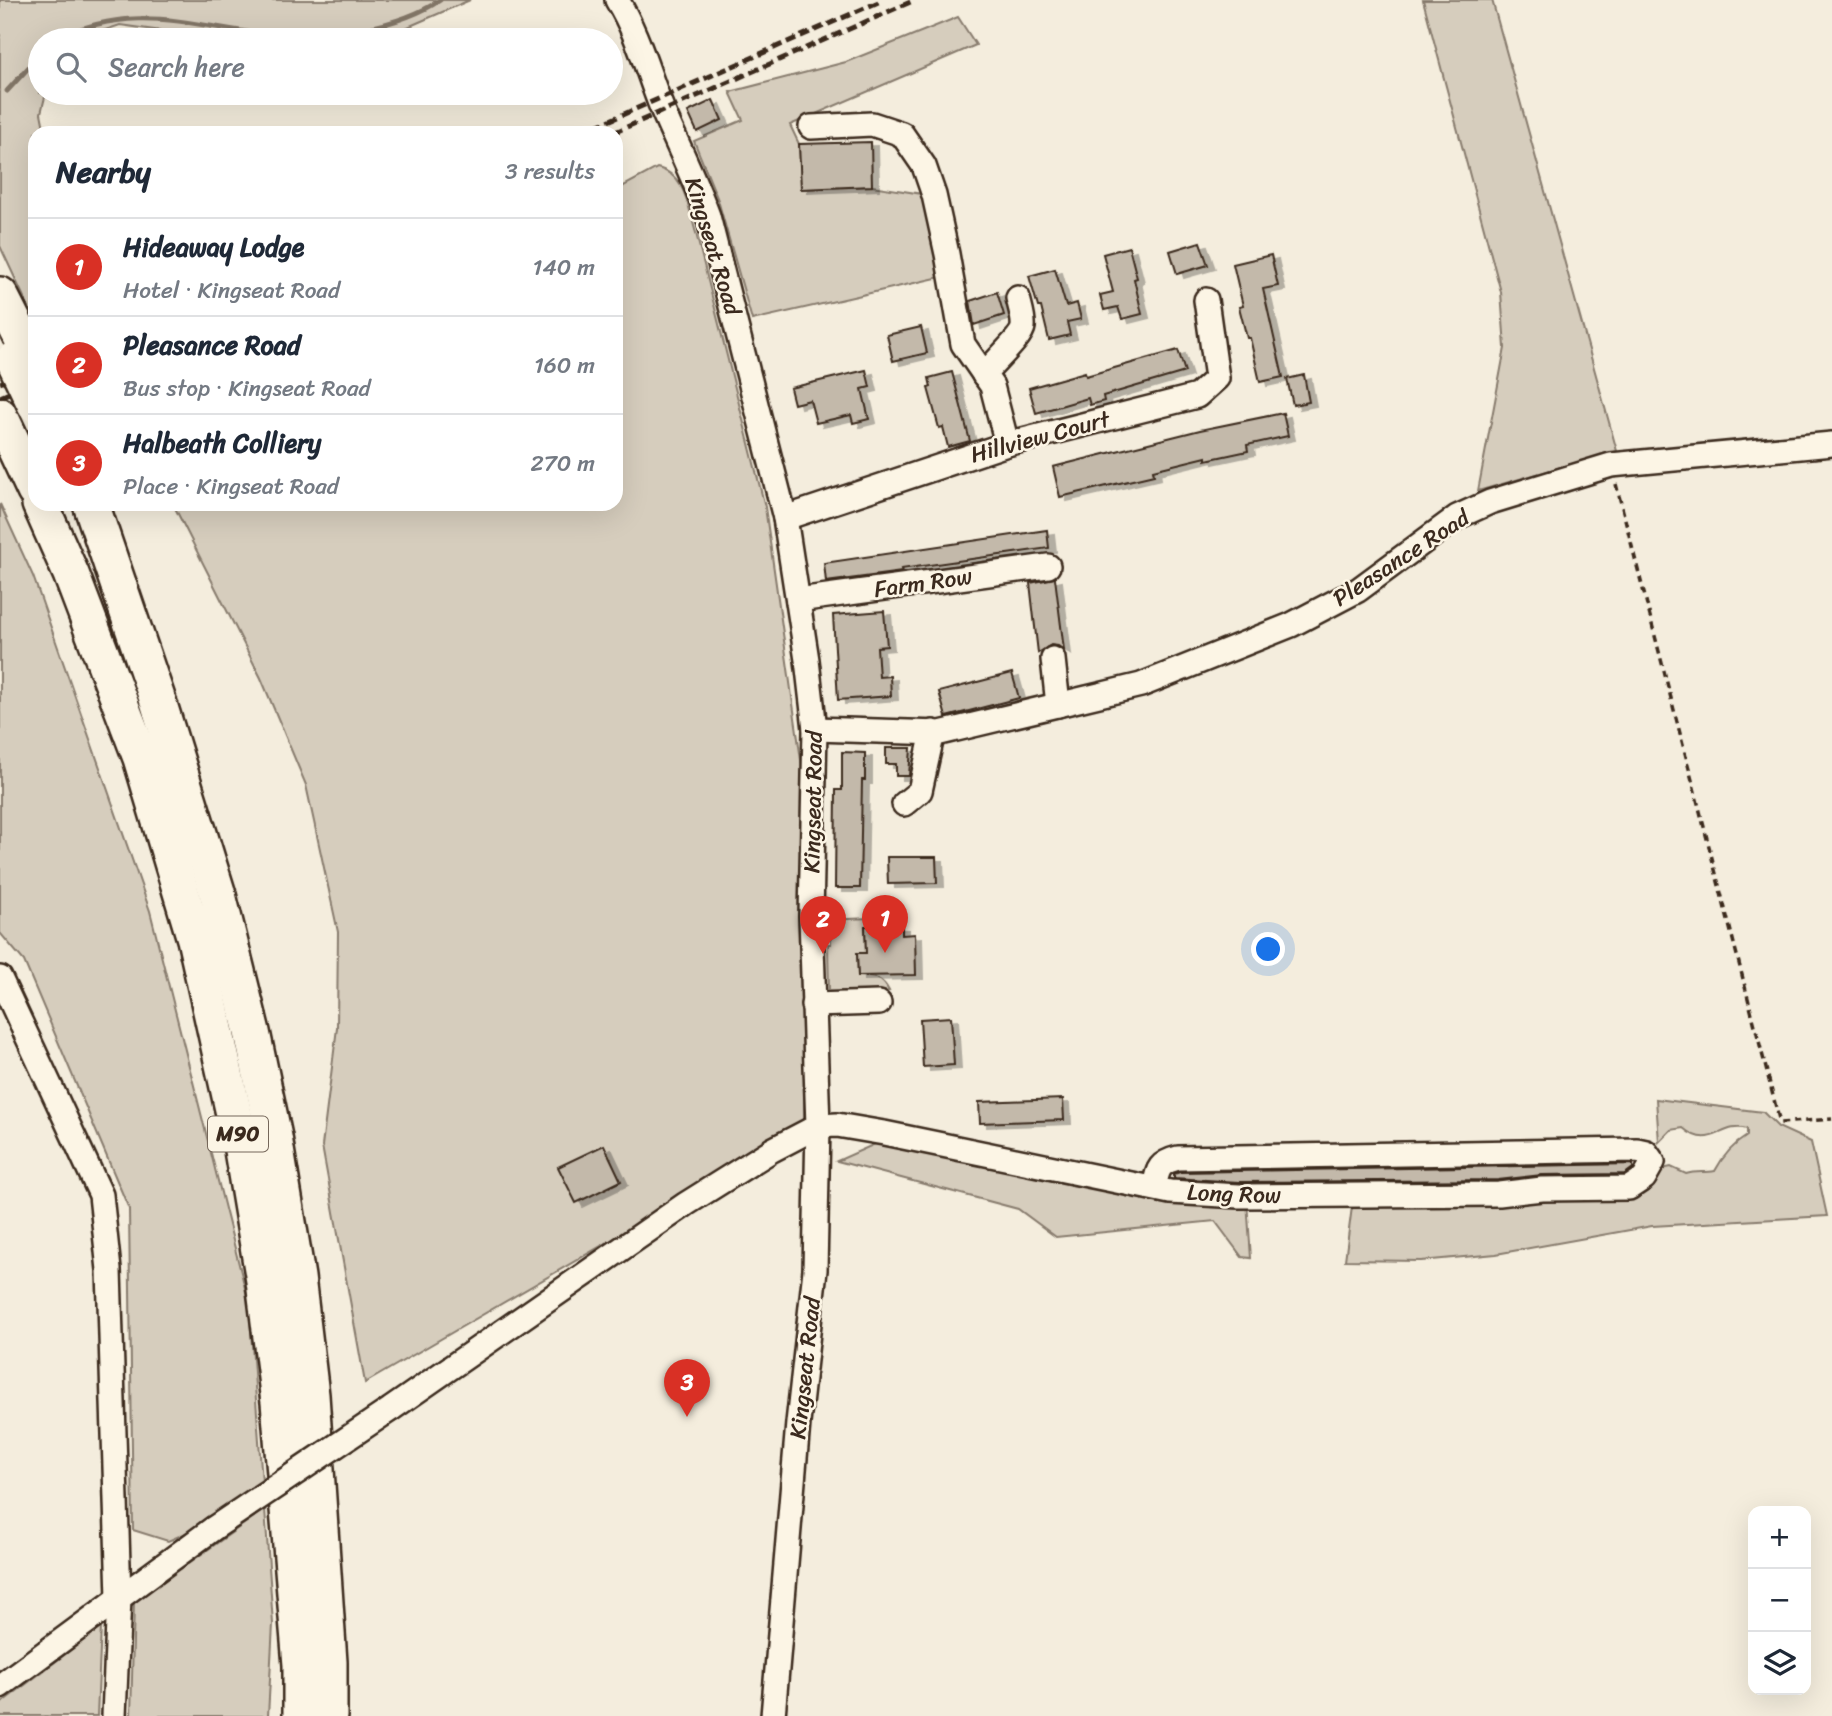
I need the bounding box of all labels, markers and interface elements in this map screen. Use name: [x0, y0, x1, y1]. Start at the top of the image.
search box: [28, 28, 623, 105]
text: Search here: [108, 44, 245, 90]
icon: search: [52, 48, 90, 86]
text: Nearby: [56, 145, 151, 199]
text: 3 results: [505, 151, 595, 192]
street label: Kingseat Road: [673, 172, 754, 322]
text: Hideaway Lodge: [123, 224, 304, 270]
text: 1: [74, 247, 84, 288]
text: 140 m: [533, 247, 595, 288]
text: Hotel · Kingseat Road: [123, 270, 340, 311]
text: Pleasance Road: [123, 322, 301, 368]
text: 2: [72, 345, 86, 386]
text: 160 m: [534, 345, 595, 386]
text: Bus stop · Kingseat Road: [123, 368, 371, 409]
street label: Hillview Court: [966, 398, 1116, 475]
text: Halbeath Colliery: [123, 420, 321, 466]
text: 3: [73, 443, 85, 484]
text: 270 m: [530, 443, 595, 484]
text: Place · Kingseat Road: [123, 466, 339, 507]
street label: Pleasance Road: [1324, 497, 1480, 618]
street label: Farm Row: [871, 556, 975, 610]
street label: Kingseat Road: [791, 729, 835, 874]
pin: 1: [862, 895, 908, 953]
pin: 2: [800, 896, 846, 954]
your location: [1251, 932, 1285, 966]
road number: M90: [208, 1116, 268, 1152]
street label: Long Row: [1186, 1172, 1282, 1216]
street label: Kingseat Road: [777, 1293, 833, 1441]
pin: 3: [664, 1359, 710, 1417]
map controls: [1748, 1506, 1811, 1695]
button: +: [1748, 1506, 1811, 1569]
button: −: [1748, 1569, 1811, 1632]
button: layers: [1748, 1632, 1811, 1695]

